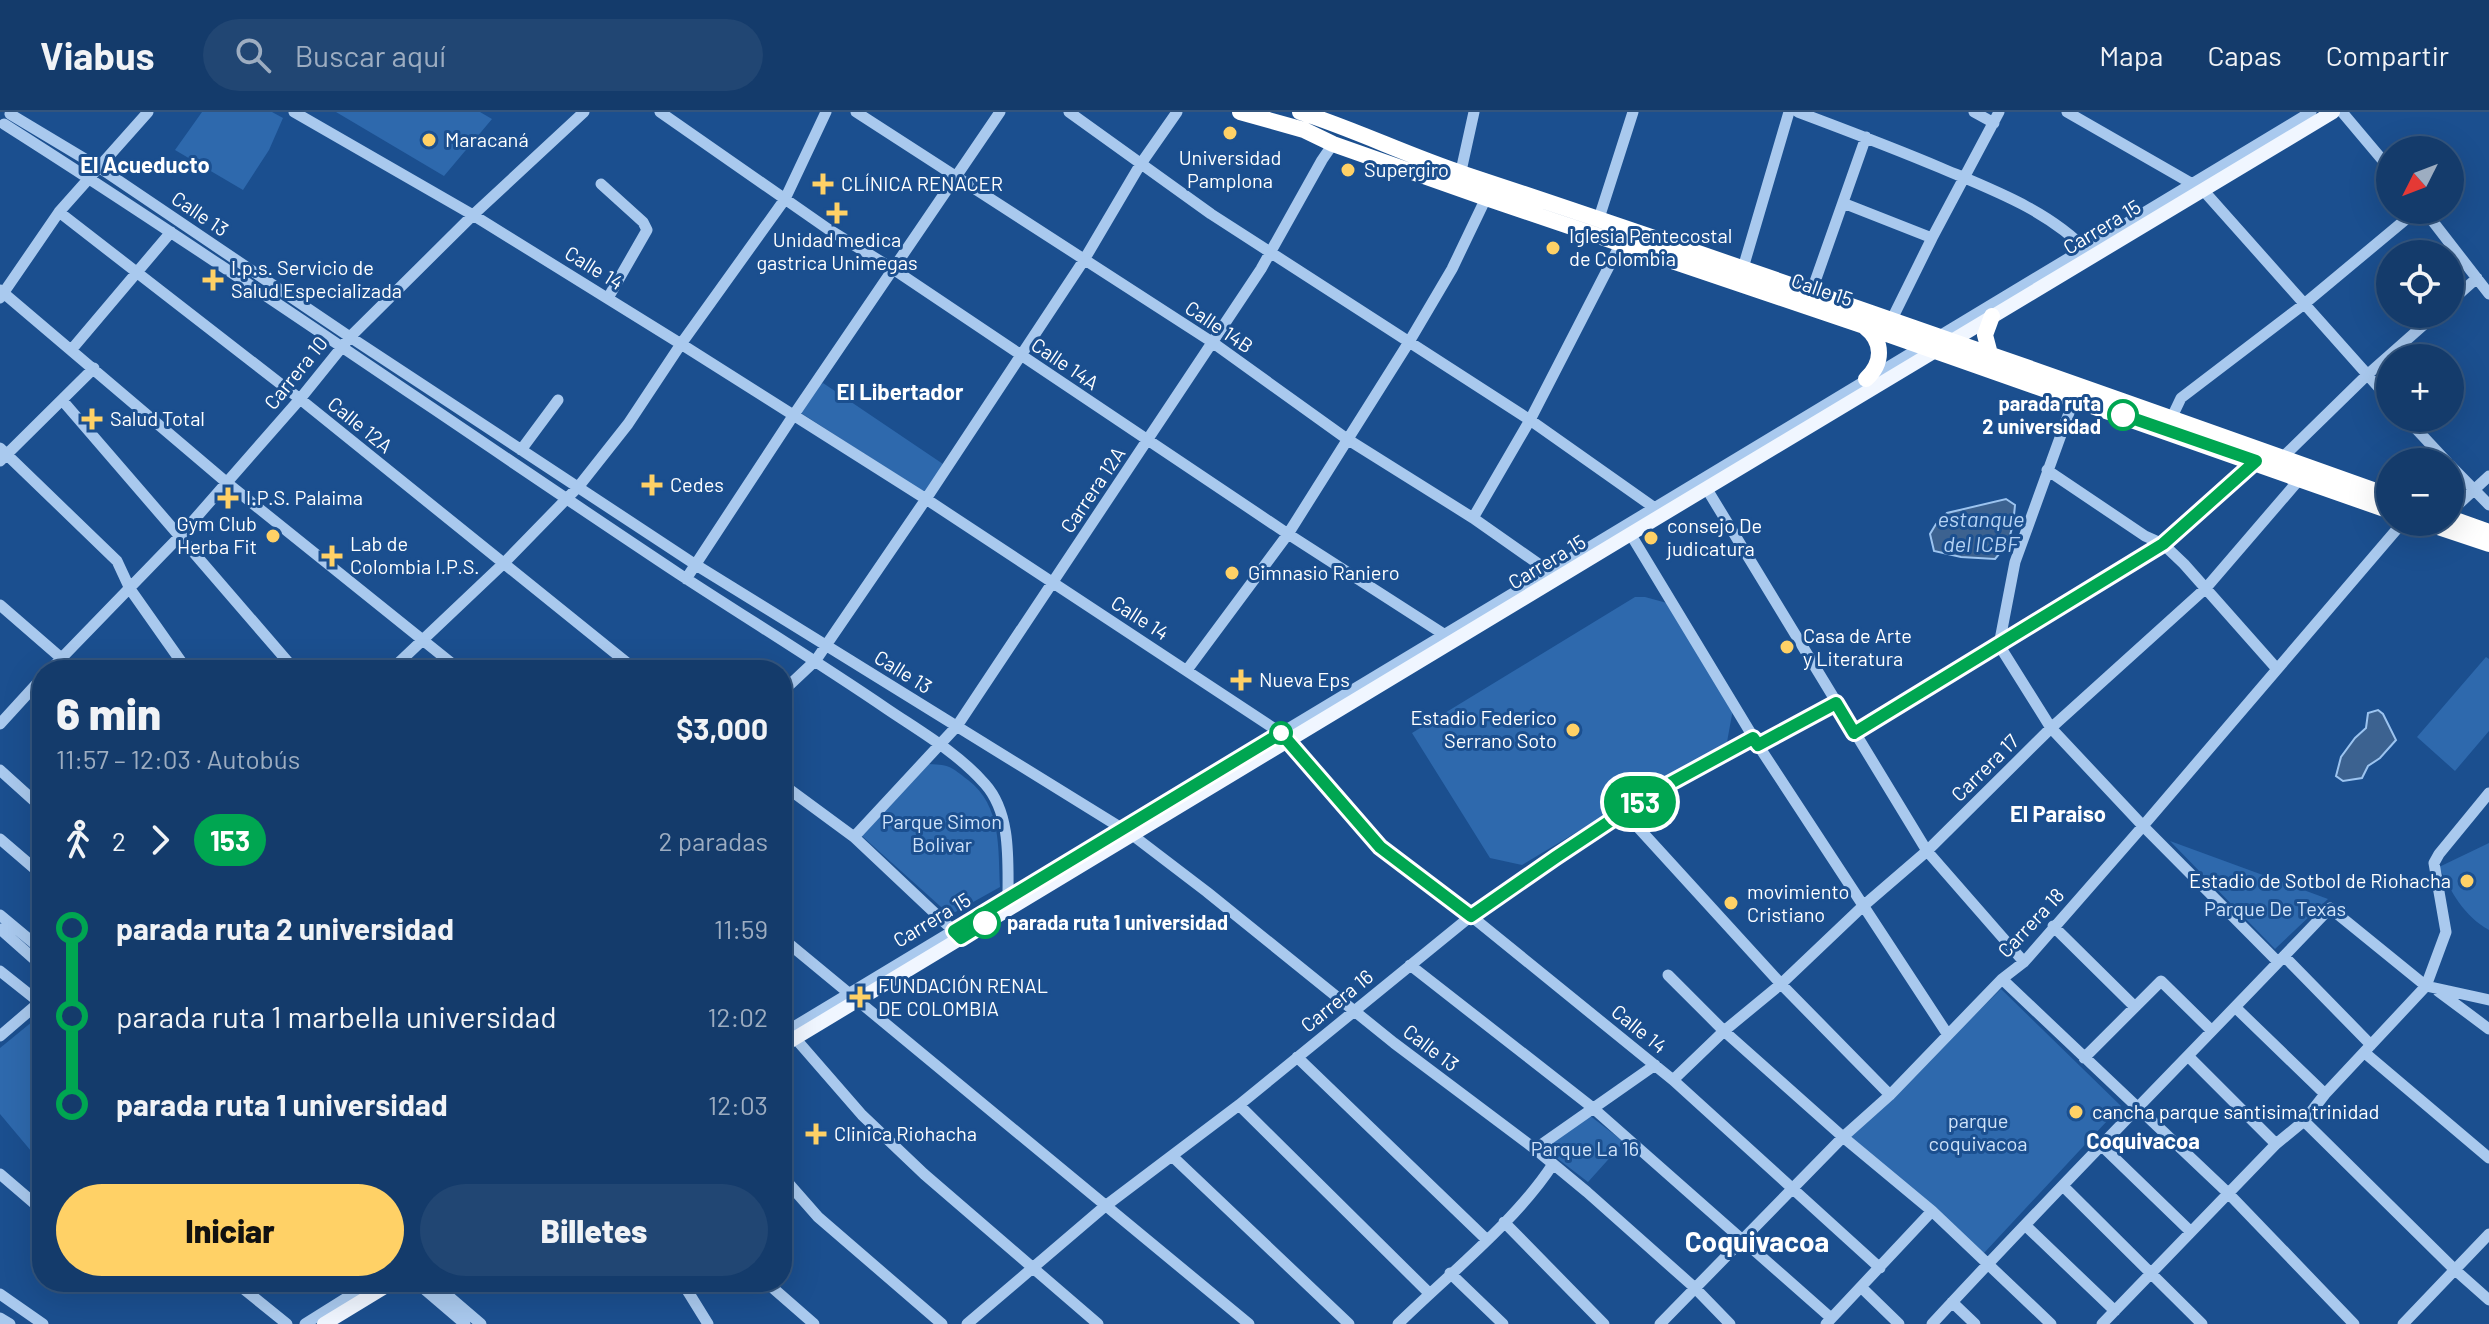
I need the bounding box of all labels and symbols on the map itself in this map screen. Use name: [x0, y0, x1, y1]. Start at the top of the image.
marker: Universidad Pamplona: [1221, 124, 1239, 142]
place label: Maracaná: [445, 127, 529, 151]
marker: Maracaná: [420, 131, 438, 149]
north arrow: [2376, 136, 2464, 224]
place label: Universidad Pamplona: [1179, 145, 1281, 192]
district label: El Acueducto: [80, 151, 210, 177]
place label: Supergiro: [1364, 157, 1449, 181]
marker: Supergiro: [1339, 161, 1357, 179]
place label: CLÍNICA RENACER: [841, 171, 1003, 195]
marker: CLÍNICA RENACER: [812, 173, 834, 195]
street label: Calle 13: [168, 185, 234, 241]
street label: Carrera 15: [2058, 194, 2145, 259]
marker: Unidad medica gastrica Unimegas: [826, 202, 848, 224]
place label: Iglesia Pentecostal de Colombia: [1569, 223, 1732, 270]
place label: Unidad medica gastrica Unimegas: [756, 227, 918, 274]
marker: Iglesia Pentecostal de Colombia: [1544, 239, 1562, 257]
street label: Calle 14: [561, 240, 628, 294]
place label: I.p.s. Servicio de Salud Especializada: [231, 255, 402, 302]
street label: Calle 15: [1788, 267, 1856, 311]
marker: I.p.s. Servicio de Salud Especializada: [202, 269, 224, 291]
street label: Calle 14B: [1181, 295, 1258, 358]
street label: Carrera 10: [258, 331, 332, 414]
street label: Calle 14A: [1027, 332, 1104, 394]
district label: El Libertador: [837, 378, 964, 404]
street label: Calle 12A: [324, 391, 398, 457]
place label: parada ruta 2 universidad: [1982, 391, 2101, 438]
marker: parada ruta 2 universidad: [2108, 400, 2138, 430]
place label: Salud Total: [110, 406, 205, 430]
marker: Salud Total: [81, 408, 103, 430]
street label: Carrera 12A: [1055, 442, 1130, 537]
place label: Cedes: [670, 472, 724, 496]
marker: Cedes: [641, 474, 663, 496]
place label: I.P.S. Palaima: [246, 485, 363, 509]
marker: I.P.S. Palaima: [217, 487, 239, 509]
water label: estanque del ICBF: [1938, 505, 2024, 556]
place label: Gym Club Herba Fit: [177, 511, 257, 558]
place label: consejo De judicatura: [1666, 513, 1762, 560]
marker: Gym Club Herba Fit: [264, 527, 282, 545]
street label: Carrera 15: [1503, 529, 1590, 594]
marker: consejo De judicatura: [1642, 529, 1660, 547]
place label: Lab de Colombia I.P.S.: [350, 531, 480, 578]
marker: Lab de Colombia I.P.S.: [321, 545, 343, 567]
place label: Gimnasio Raniero: [1248, 560, 1400, 584]
marker: Gimnasio Raniero: [1223, 564, 1241, 582]
street label: Calle 14: [1107, 590, 1174, 645]
place label: Casa de Arte y Literatura: [1803, 623, 1912, 670]
marker: Casa de Arte y Literatura: [1778, 638, 1796, 656]
street label: Calle 13: [870, 644, 937, 698]
place label: Nueva Eps: [1259, 667, 1350, 691]
marker: Nueva Eps: [1230, 669, 1252, 691]
place label: Estadio Federico Serrano Soto: [1410, 705, 1557, 752]
marker: Estadio Federico Serrano Soto: [1564, 721, 1582, 739]
unlabelled marker: [1270, 722, 1292, 744]
street label: Carrera 17: [1946, 728, 2023, 806]
line badge: 153: [1594, 776, 1686, 828]
district label: El Paraiso: [2010, 800, 2106, 826]
park label: Parque Simon Bolivar: [882, 809, 1002, 856]
place label: Estadio de Sotbol de Riohacha: [2189, 868, 2451, 892]
marker: Estadio de Sotbol de Riohacha: [2458, 872, 2476, 890]
place label: movimiento Cristiano: [1747, 879, 1849, 926]
street label: Carrera 18: [1992, 883, 2068, 962]
street label: Carrera 15: [888, 887, 975, 952]
marker: movimiento Cristiano: [1722, 894, 1740, 912]
park label: Parque De Texas: [2204, 896, 2346, 920]
marker: parada ruta 1 universidad: [970, 908, 1000, 938]
place label: parada ruta 1 universidad: [1007, 910, 1228, 934]
street label: Carrera 16: [1295, 964, 1377, 1037]
place label: FUNDACIÓN RENAL DE COLOMBIA: [878, 973, 1048, 1020]
marker: FUNDACIÓN RENAL DE COLOMBIA: [849, 986, 871, 1008]
street label: Calle 14: [1607, 999, 1672, 1058]
street label: Calle 13: [1399, 1019, 1464, 1076]
place label: cancha parque santisima trinidad: [2092, 1099, 2379, 1123]
marker: cancha parque santisima trinidad: [2067, 1103, 2085, 1121]
park label: parque coquivacoa: [1928, 1108, 2028, 1155]
place label: Clinica Riohacha: [834, 1121, 977, 1145]
marker: Clinica Riohacha: [805, 1123, 827, 1145]
district label: Coquivacoa: [2086, 1127, 2200, 1153]
park label: Parque La 16: [1531, 1136, 1639, 1160]
district label: Coquivacoa: [1685, 1224, 1829, 1258]

